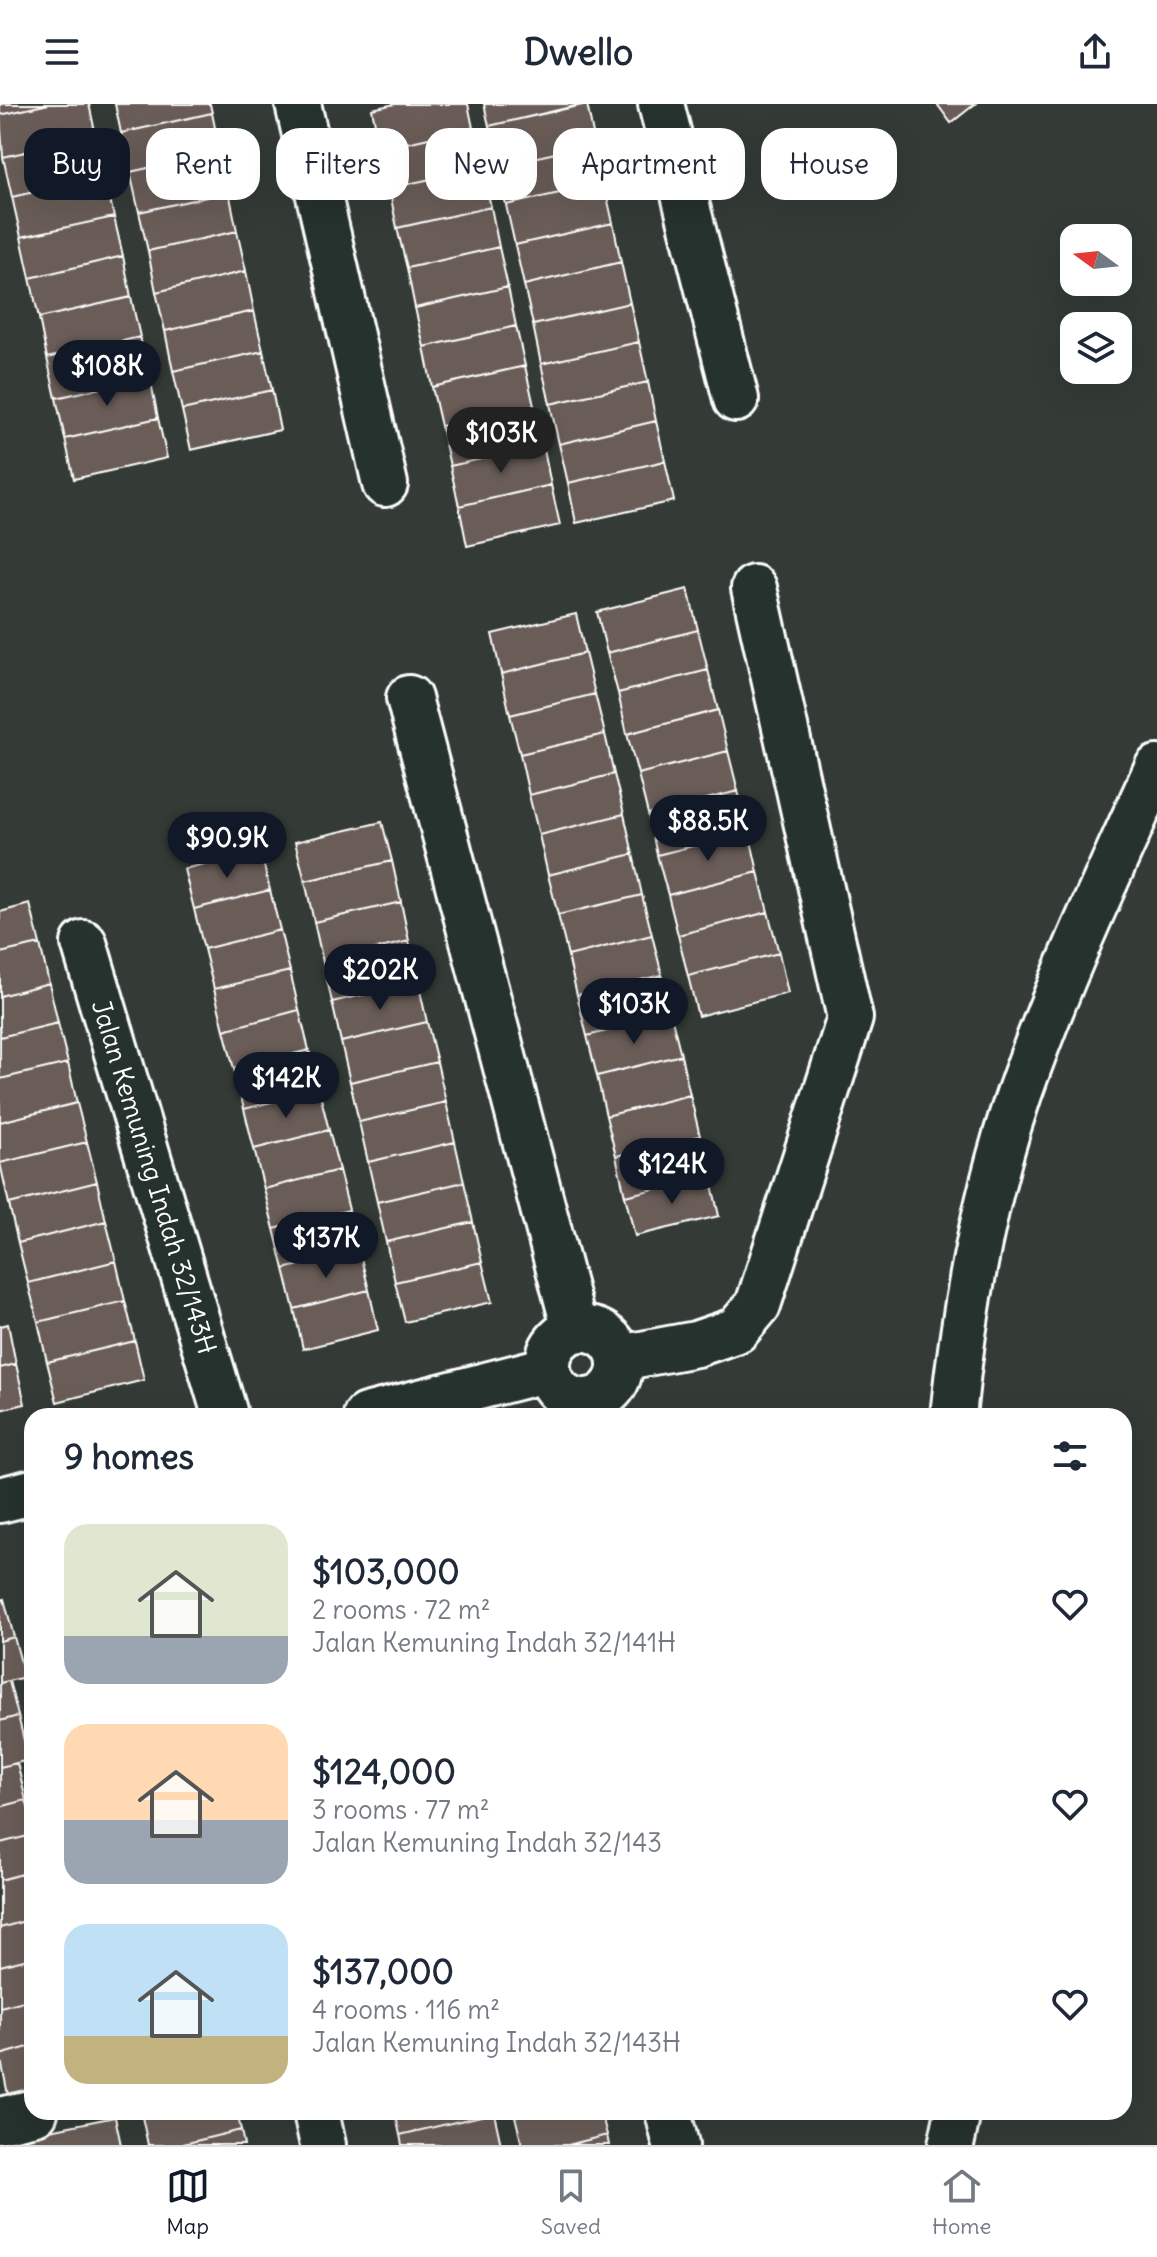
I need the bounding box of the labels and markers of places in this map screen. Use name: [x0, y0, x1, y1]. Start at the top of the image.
pin: $108K: [51, 340, 163, 408]
pin: $103K: [445, 407, 557, 475]
pin: $88.5K: [643, 795, 773, 863]
pin: $90.9K: [162, 812, 292, 880]
pin: $202K: [324, 944, 436, 1012]
pin: $103K: [578, 978, 690, 1046]
pin: $142K: [230, 1052, 342, 1120]
pin: $124K: [616, 1138, 728, 1206]
pin: $137K: [270, 1212, 382, 1280]

